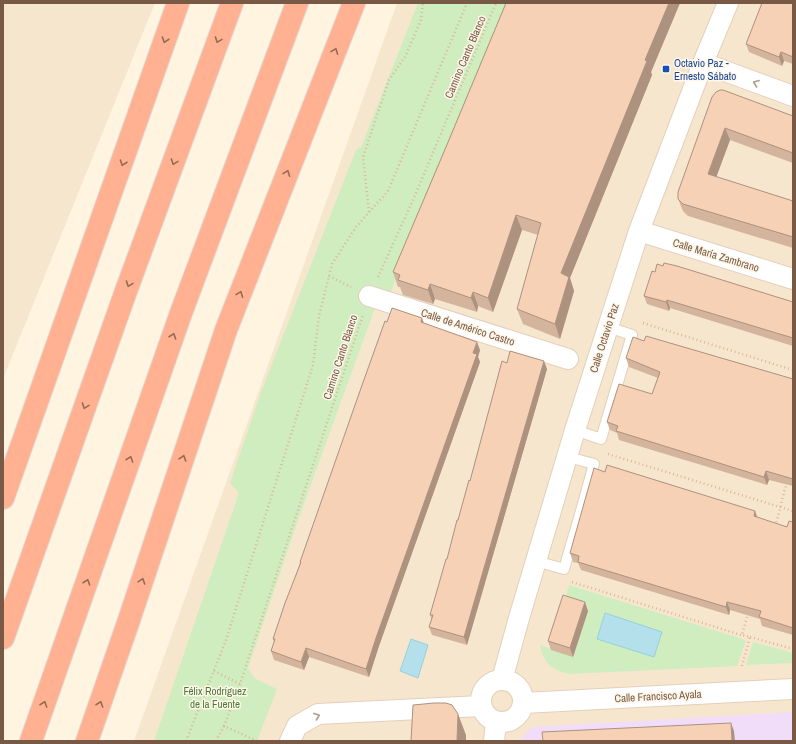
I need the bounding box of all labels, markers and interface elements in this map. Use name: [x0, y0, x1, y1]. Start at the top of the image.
street label: Camino Canto Blanco: [441, 14, 489, 100]
one-way arrow: [162, 36, 170, 43]
one-way arrow: [215, 36, 223, 43]
one-way arrow: [330, 48, 338, 55]
place label: Octavio Paz - Ernesto Sábato: [674, 56, 736, 83]
marker: Octavio Paz - Ernesto Sábato: [661, 64, 671, 74]
one-way arrow: [753, 79, 760, 87]
one-way arrow: [170, 158, 178, 165]
one-way arrow: [119, 159, 127, 166]
one-way arrow: [283, 169, 291, 176]
street label: Calle María Zambrano: [671, 235, 761, 275]
one-way arrow: [125, 280, 134, 287]
one-way arrow: [236, 290, 244, 297]
street label: Calle Octavio Paz: [586, 301, 622, 374]
street label: Calle de Américo Castro: [419, 305, 517, 349]
street label: Camino Canto Blanco: [320, 313, 360, 401]
one-way arrow: [168, 333, 177, 340]
one-way arrow: [82, 403, 90, 410]
one-way arrow: [178, 455, 187, 462]
one-way arrow: [125, 456, 133, 463]
one-way arrow: [82, 578, 90, 585]
one-way arrow: [137, 578, 146, 585]
park label: Félix Rodríguez de la Fuente: [183, 684, 247, 711]
street label: Calle Francisco Ayala: [614, 687, 702, 705]
one-way arrow: [39, 701, 47, 708]
one-way arrow: [95, 701, 103, 708]
one-way arrow: [313, 713, 320, 721]

